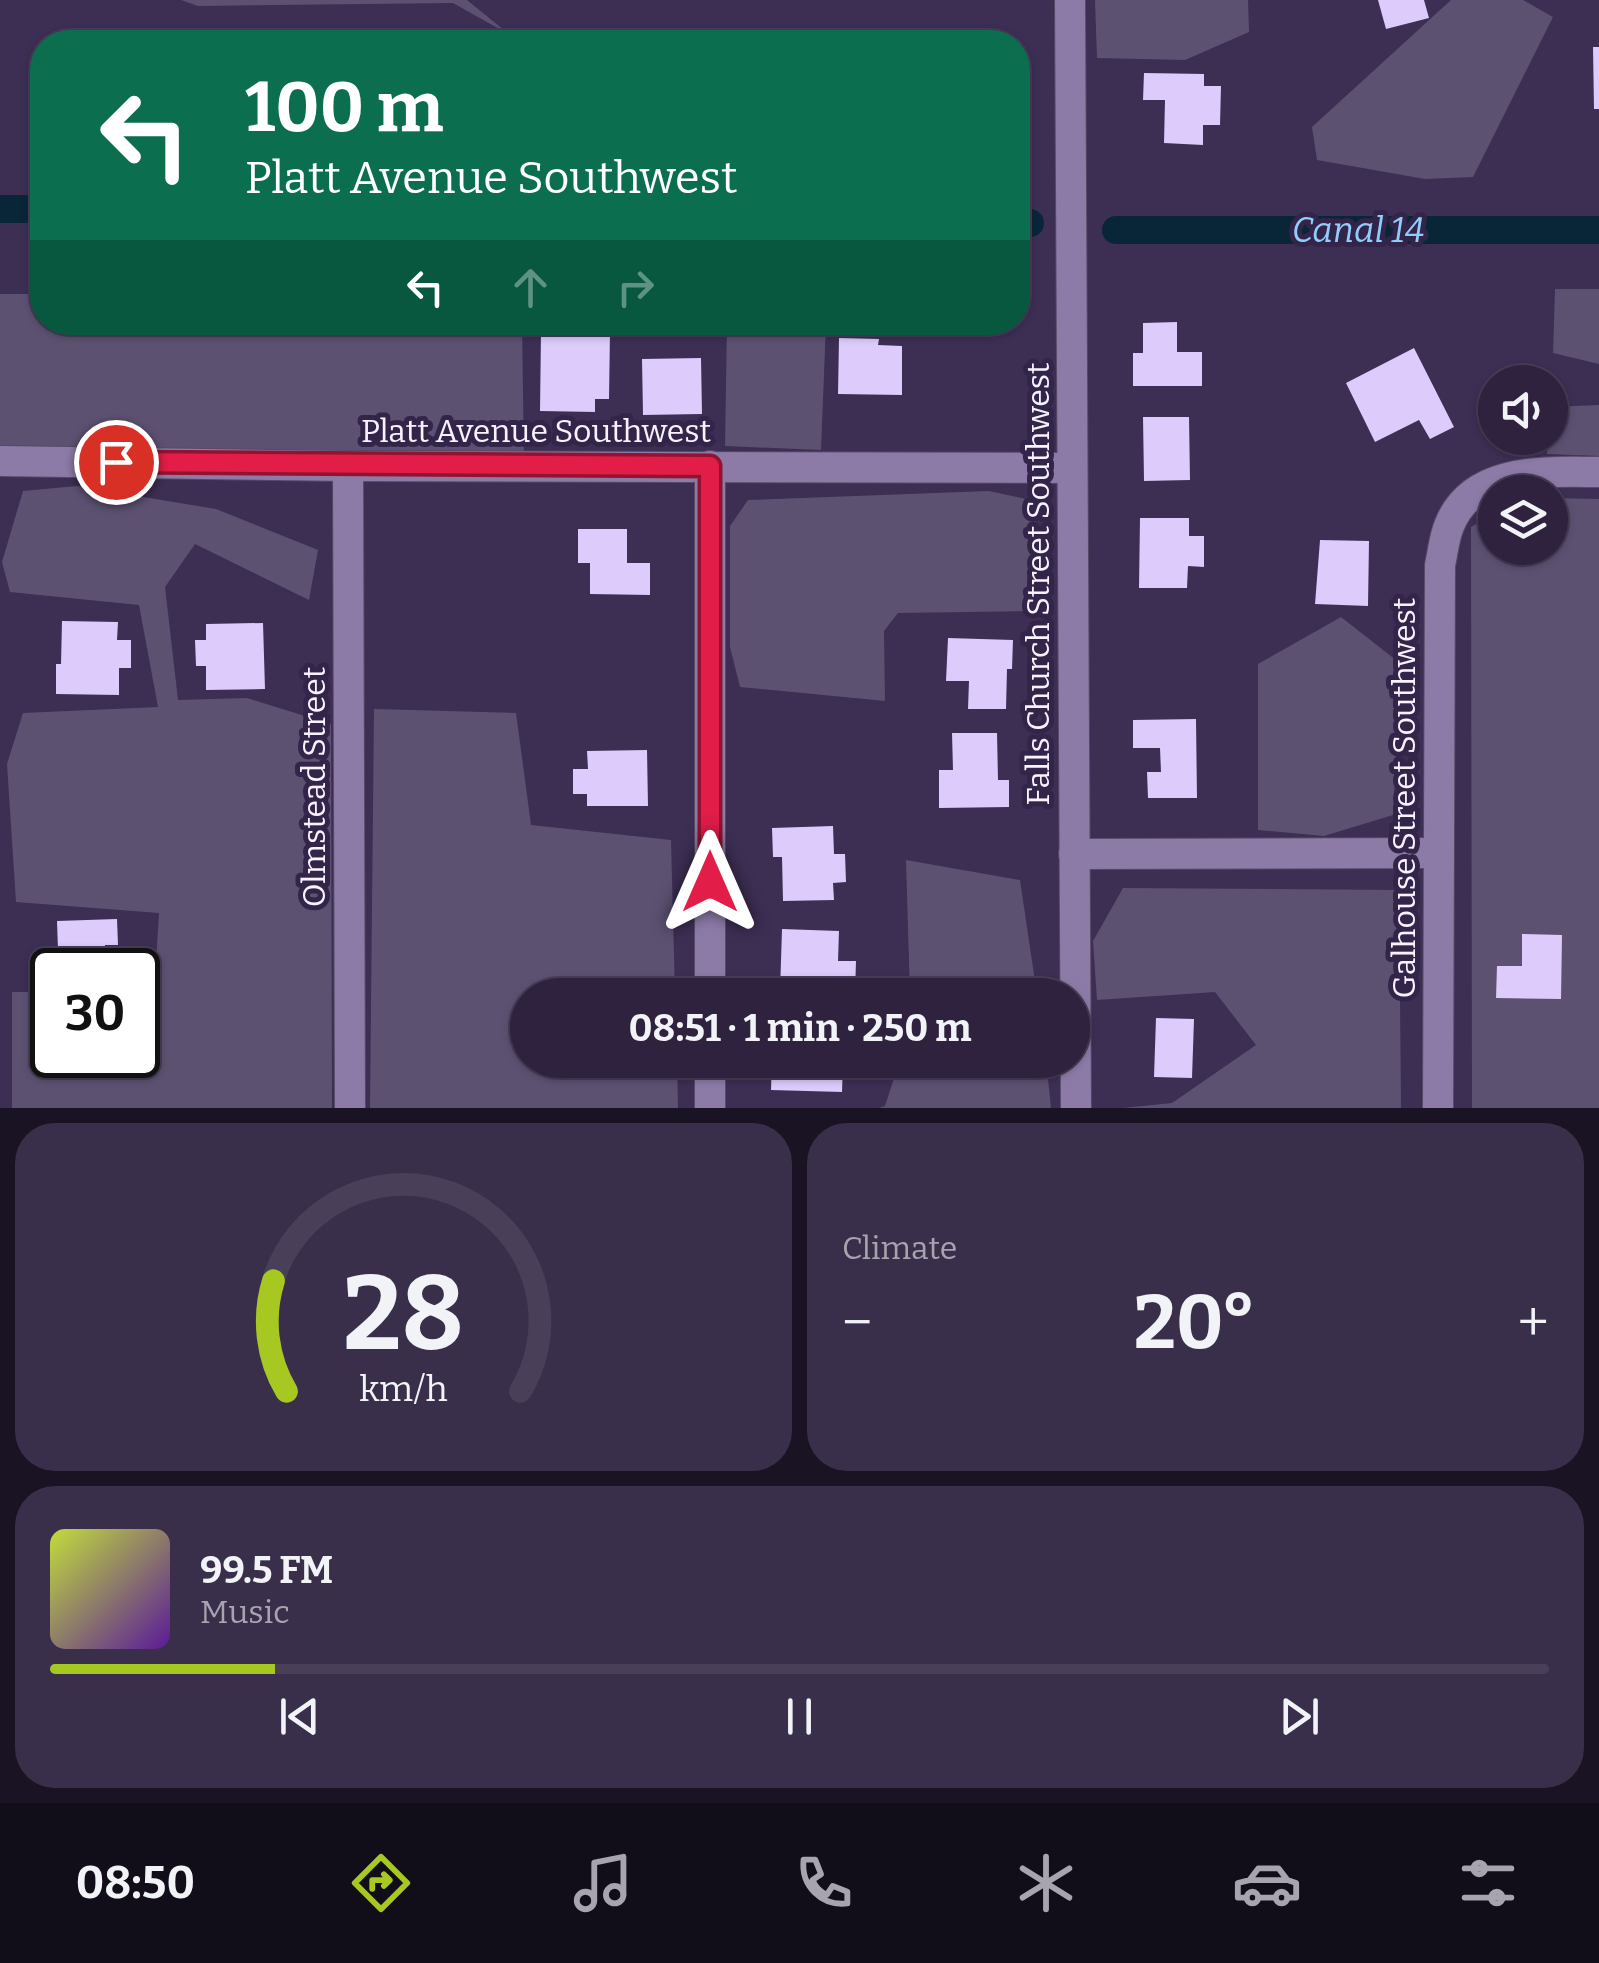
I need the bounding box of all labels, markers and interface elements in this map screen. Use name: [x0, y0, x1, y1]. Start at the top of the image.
text: 100 m: [245, 66, 444, 150]
icon: left: [80, 70, 210, 200]
text: Platt Avenue Southwest: [245, 151, 737, 205]
water label: Canal 14: [1292, 209, 1424, 251]
icon: left: [398, 260, 453, 315]
icon: ahead: [503, 260, 558, 315]
icon: right: [608, 260, 663, 315]
street label: Falls Church Street Southwest: [1019, 362, 1057, 806]
map controls: [1478, 365, 1568, 565]
button: sound: [1478, 365, 1568, 455]
street label: Platt Avenue Southwest: [361, 412, 711, 450]
pin: [74, 420, 159, 505]
icon: arrive: [89, 435, 144, 490]
button: layers: [1478, 475, 1568, 565]
street label: Galhouse Street Southwest: [1385, 597, 1423, 998]
street label: Olmstead Street: [295, 666, 333, 907]
position arrow: [658, 830, 762, 934]
speed limit sign: 30: [30, 948, 160, 1078]
text: 08:51 · 1 min · 250 m: [628, 1005, 972, 1051]
text: Climate: [842, 1229, 957, 1267]
text: 28: [343, 1252, 464, 1377]
text: 20°: [1134, 1278, 1256, 1368]
text: −: [842, 1290, 872, 1356]
text: +: [1518, 1290, 1549, 1356]
text: km/h: [359, 1368, 448, 1410]
text: 99.5 FM: [200, 1547, 333, 1593]
text: Music: [200, 1593, 290, 1631]
icon: previous: [272, 1689, 327, 1744]
icon: pause: [772, 1689, 827, 1744]
icon: next: [1272, 1689, 1327, 1744]
icon: directions: [346, 1848, 416, 1918]
icon: music: [568, 1848, 638, 1918]
icon: phone: [789, 1848, 859, 1918]
icon: climate: [1011, 1848, 1081, 1918]
icon: car: [1232, 1848, 1302, 1918]
icon: filters: [1453, 1848, 1523, 1918]
text: 08:50: [76, 1856, 195, 1910]

